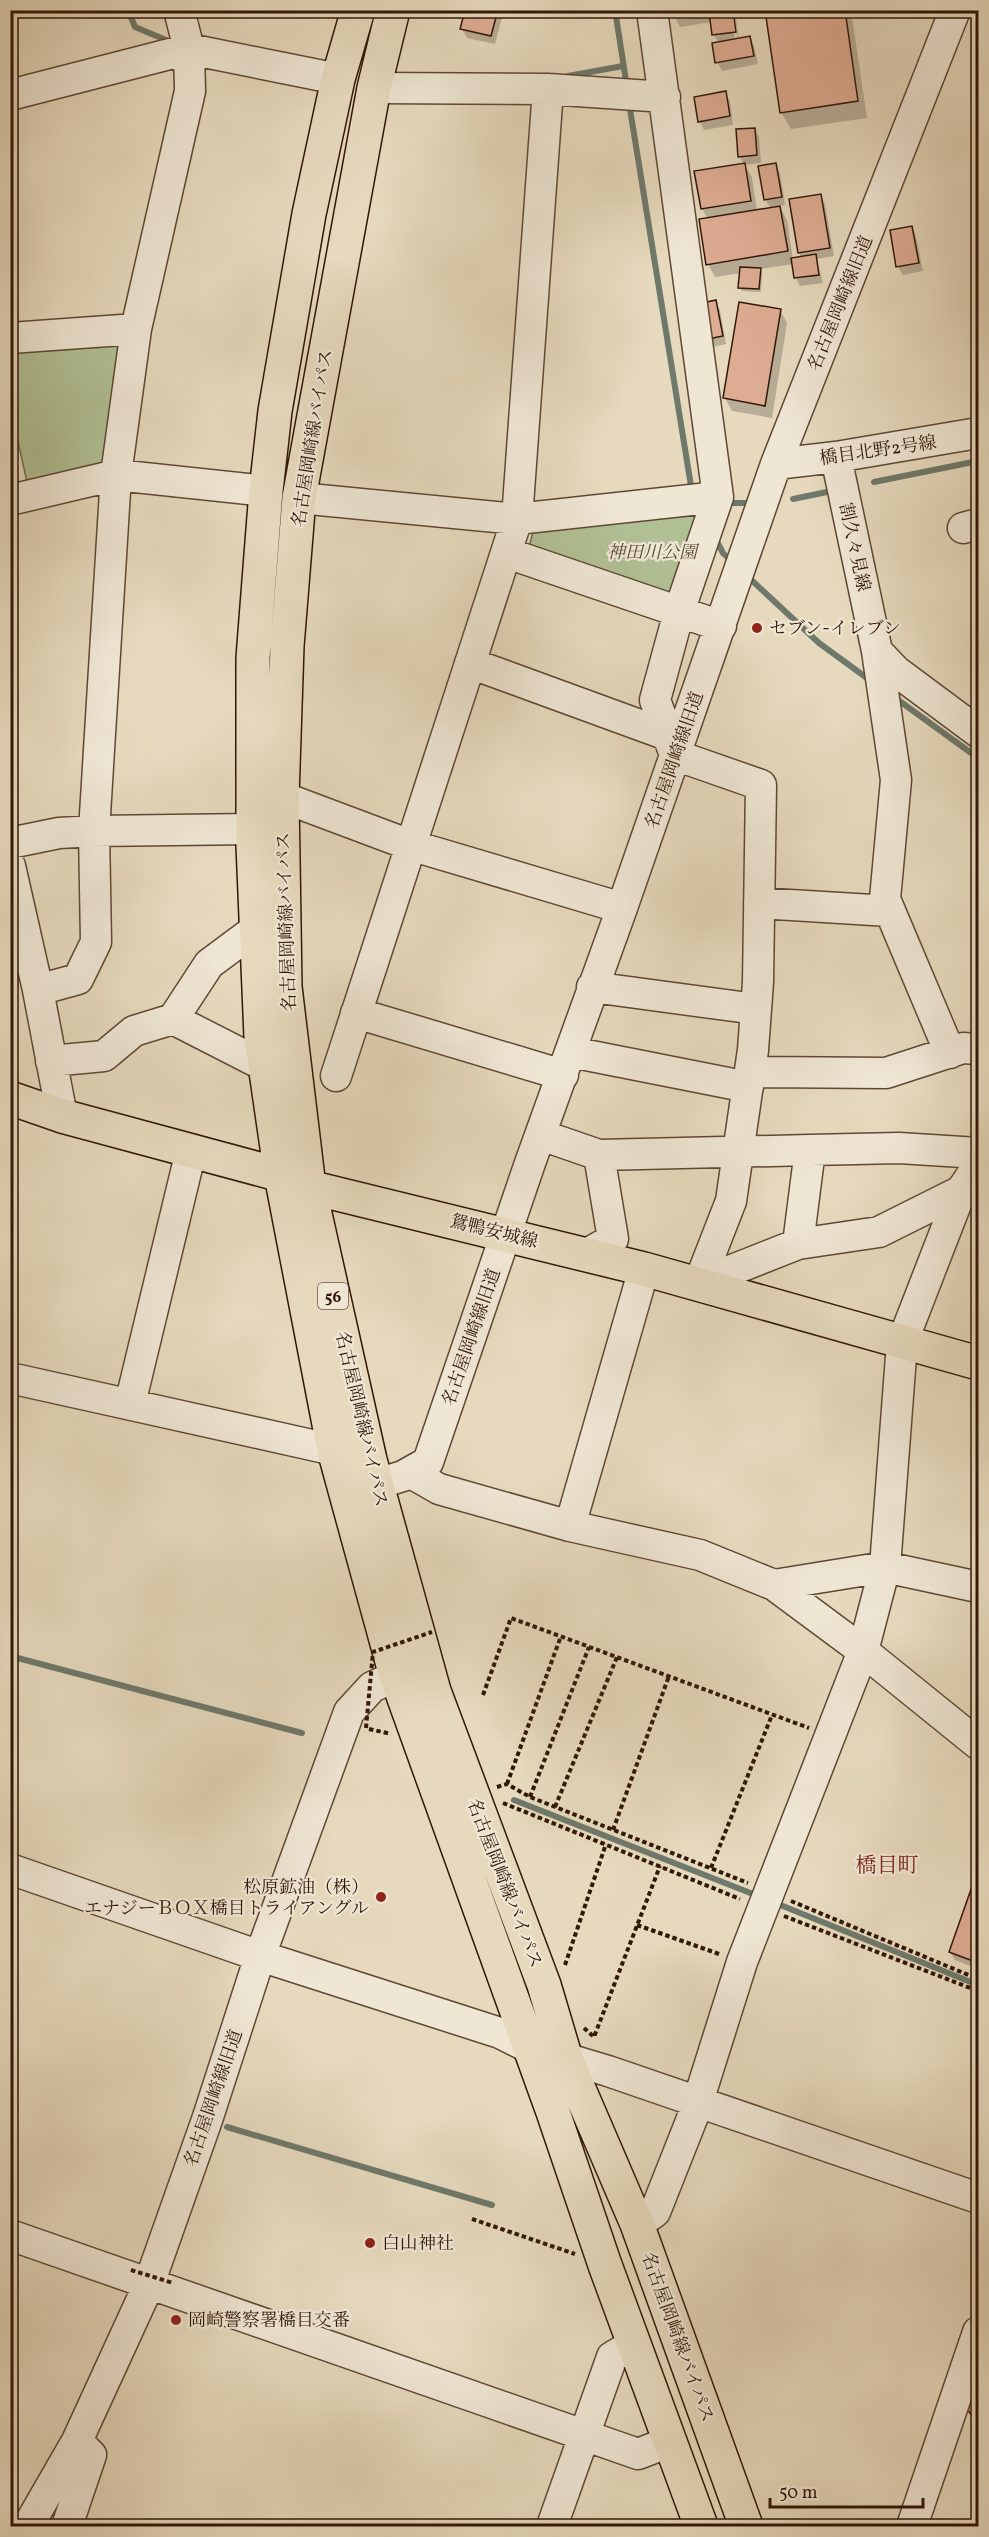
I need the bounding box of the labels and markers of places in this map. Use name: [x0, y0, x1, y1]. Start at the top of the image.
place label: セブン-イレブン: [769, 617, 901, 642]
marker: セブン-イレブン: [750, 621, 764, 635]
place label: 松原鉱油（株） エナジーＢＯＸ橋目トライアングル: [84, 1876, 369, 1922]
marker: 松原鉱油（株） エナジーＢＯＸ橋目トライアングル: [374, 1890, 388, 1904]
place label: 白山神社: [382, 2232, 454, 2257]
marker: 白山神社: [363, 2236, 377, 2250]
place label: 岡崎警察署橋目交番: [188, 2309, 350, 2334]
marker: 岡崎警察署橋目交番: [169, 2313, 183, 2327]

